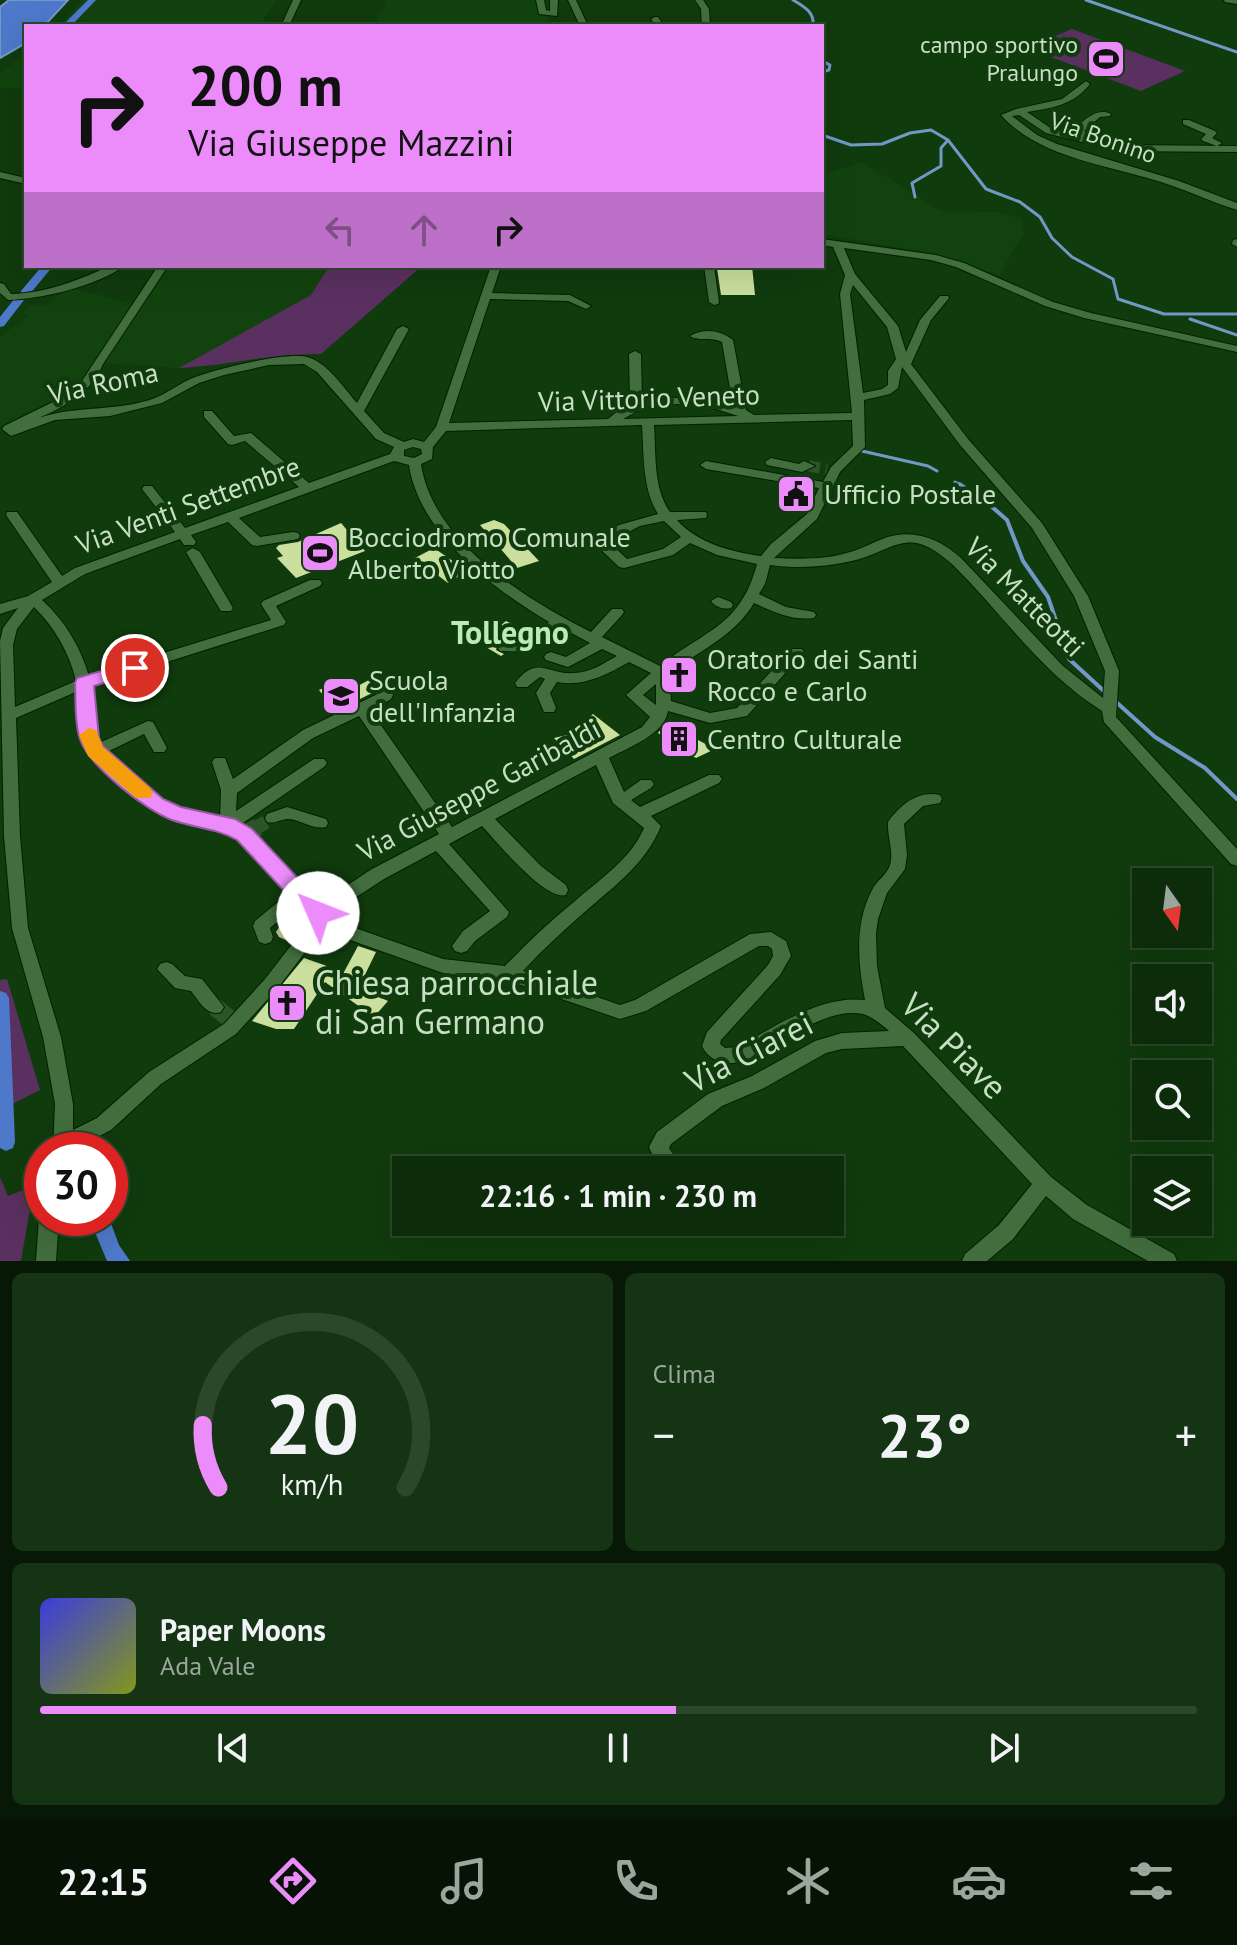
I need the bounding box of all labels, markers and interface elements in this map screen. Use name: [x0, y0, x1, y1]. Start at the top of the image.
place label: campo sportivo Pralungo: [920, 29, 1078, 88]
sports icon: campo sportivo Pralungo: [1085, 38, 1127, 80]
text: 200 m: [188, 49, 343, 121]
icon: right: [56, 56, 160, 160]
street label: Via Bonino: [1045, 105, 1161, 170]
text: Via Giuseppe Mazzini: [188, 119, 514, 166]
icon: left: [318, 208, 362, 252]
icon: ahead: [402, 208, 446, 252]
icon: right: [486, 208, 530, 252]
street label: Via Roma: [43, 353, 161, 412]
street label: Via Vittorio Veneto: [536, 375, 761, 420]
street label: Via Venti Settembre: [70, 447, 305, 563]
public building icon: Ufficio Postale: [775, 473, 817, 515]
place label: Ufficio Postale: [824, 475, 996, 512]
place label: Bocciodromo Comunale Alberto Viotto: [348, 518, 631, 587]
street label: Via Matteotti: [957, 528, 1093, 664]
sports icon: Bocciodromo Comunale Alberto Viotto: [299, 532, 341, 574]
district label: Tollegno: [451, 611, 569, 653]
pin: [101, 634, 169, 702]
place label: Oratorio dei Santi Rocco e Carlo: [707, 640, 919, 709]
icon: arrive: [113, 646, 157, 690]
church icon: Oratorio dei Santi Rocco e Carlo: [658, 654, 700, 696]
place label: Scuola dell'Infanzia: [369, 661, 516, 730]
school or university icon: Scuola dell'Infanzia: [320, 675, 362, 717]
street label: Via Giuseppe Garibaldi: [350, 710, 607, 870]
building icon: Centro Culturale: [658, 718, 700, 760]
place label: Centro Culturale: [707, 720, 902, 757]
north arrow: [1132, 868, 1212, 948]
map controls: [1132, 868, 1212, 1236]
position arrow: [276, 871, 360, 955]
place label: Chiesa parrocchiale di San Germano: [315, 960, 598, 1043]
button: sound: [1132, 964, 1212, 1044]
church icon: Chiesa parrocchiale di San Germano: [266, 982, 308, 1024]
street label: Via Piave: [892, 982, 1017, 1108]
street label: Via Ciarei: [676, 1000, 820, 1102]
button: search: [1132, 1060, 1212, 1140]
speed limit sign: 30: [24, 1132, 128, 1236]
button: layers: [1132, 1156, 1212, 1236]
text: 22:16 · 1 min · 230 m: [479, 1176, 757, 1215]
text: Clima: [653, 1357, 716, 1390]
text: 20: [265, 1369, 359, 1477]
text: 23°: [878, 1396, 972, 1474]
text: −: [653, 1406, 675, 1463]
text: +: [1175, 1406, 1197, 1463]
text: km/h: [281, 1466, 344, 1503]
text: Paper Moons: [160, 1610, 326, 1649]
text: Ada Vale: [160, 1649, 255, 1682]
icon: previous: [211, 1726, 255, 1770]
icon: pause: [596, 1726, 640, 1770]
icon: next: [982, 1726, 1026, 1770]
icon: directions: [265, 1853, 321, 1909]
icon: music: [436, 1853, 492, 1909]
icon: phone: [608, 1853, 664, 1909]
icon: climate: [780, 1853, 836, 1909]
icon: car: [951, 1853, 1007, 1909]
icon: filters: [1123, 1853, 1179, 1909]
text: 22:15: [58, 1858, 149, 1905]

